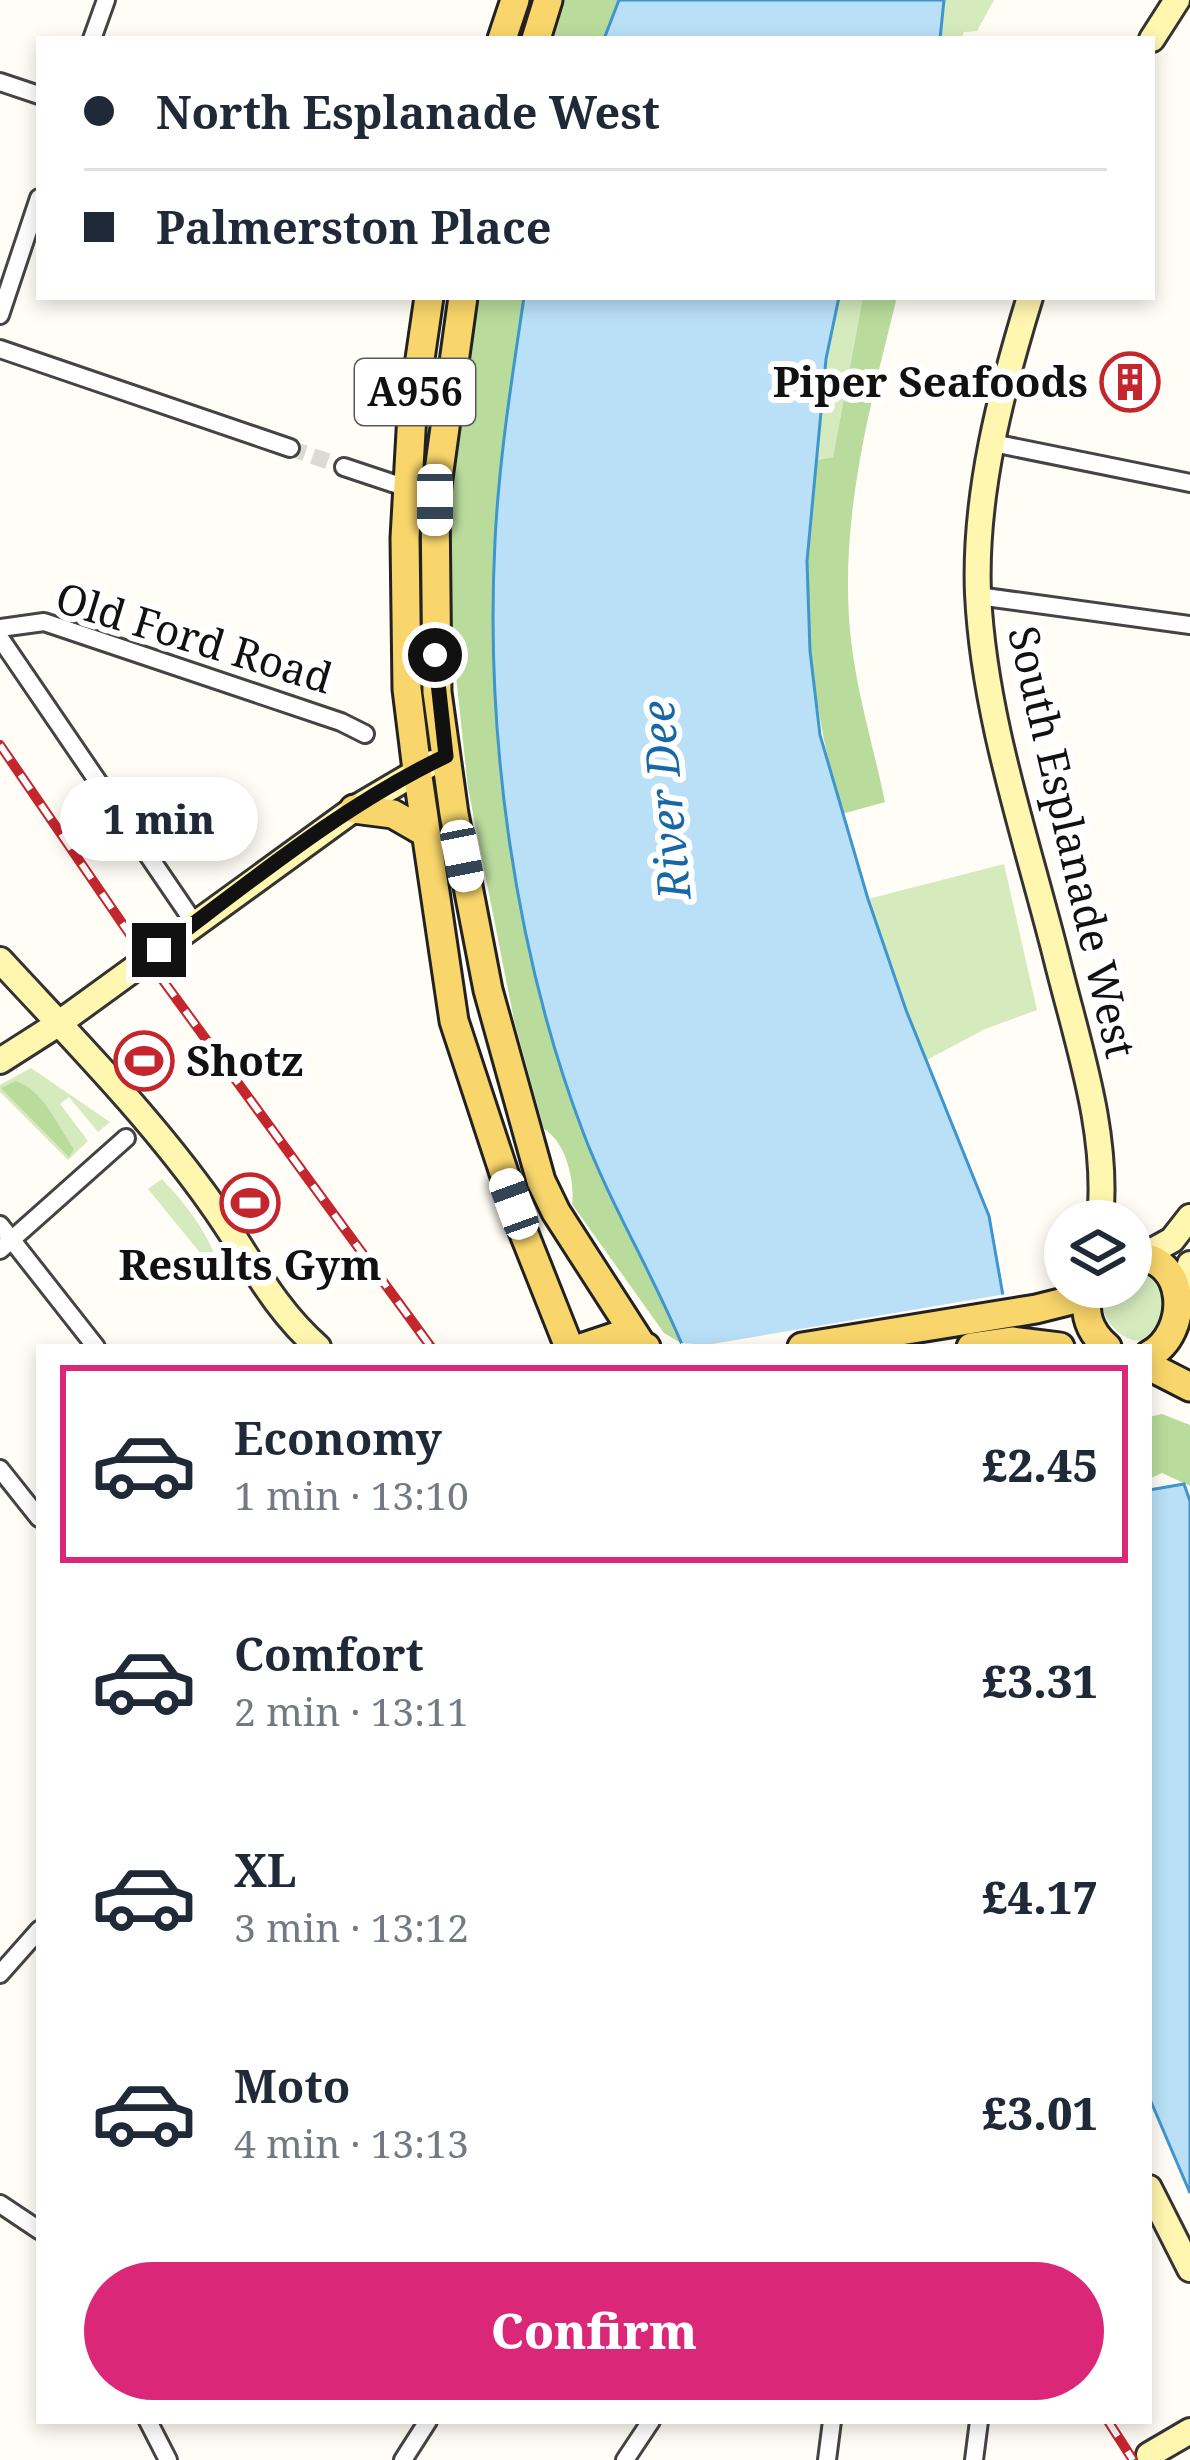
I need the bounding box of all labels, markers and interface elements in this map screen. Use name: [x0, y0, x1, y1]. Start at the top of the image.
text: North Esplanade West: [156, 81, 660, 142]
text: Palmerston Place: [156, 196, 551, 257]
building icon: Piper Seafoods: [1099, 351, 1161, 413]
place label: Piper Seafoods: [773, 352, 1088, 409]
road number: A956: [355, 359, 475, 425]
car: [417, 464, 453, 536]
street label: Old Ford Road: [49, 568, 340, 706]
street label: South Esplanade West: [996, 620, 1151, 1063]
route start: [408, 628, 462, 682]
water label: River Dee: [625, 698, 704, 903]
callout: 1 min: [60, 776, 258, 860]
text: 1 min: [103, 792, 215, 845]
car: [437, 817, 487, 895]
route end: [132, 923, 186, 977]
sports icon: Shotz: [113, 1030, 175, 1092]
place label: Shotz: [186, 1031, 303, 1088]
car: [485, 1164, 543, 1244]
sports icon: Results Gym: [219, 1172, 281, 1234]
map controls: [1044, 1200, 1152, 1308]
button: layers: [1044, 1200, 1152, 1308]
place label: Results Gym: [118, 1235, 382, 1292]
text: Economy: [234, 1407, 442, 1468]
icon: car: [90, 1410, 198, 1518]
text: £2.45: [982, 1434, 1098, 1495]
text: 1 min · 13:10: [234, 1468, 469, 1521]
text: Comfort: [234, 1623, 424, 1684]
icon: car: [90, 1626, 198, 1734]
text: £3.31: [982, 1650, 1098, 1711]
text: 2 min · 13:11: [234, 1684, 469, 1737]
text: XL: [234, 1839, 296, 1900]
icon: car: [90, 1842, 198, 1950]
text: £4.17: [982, 1866, 1098, 1927]
text: 3 min · 13:12: [234, 1900, 469, 1953]
text: Moto: [234, 2055, 350, 2116]
icon: car: [90, 2058, 198, 2166]
text: £3.01: [982, 2082, 1098, 2143]
text: 4 min · 13:13: [234, 2116, 469, 2169]
button: Confirm: [84, 2262, 1104, 2400]

